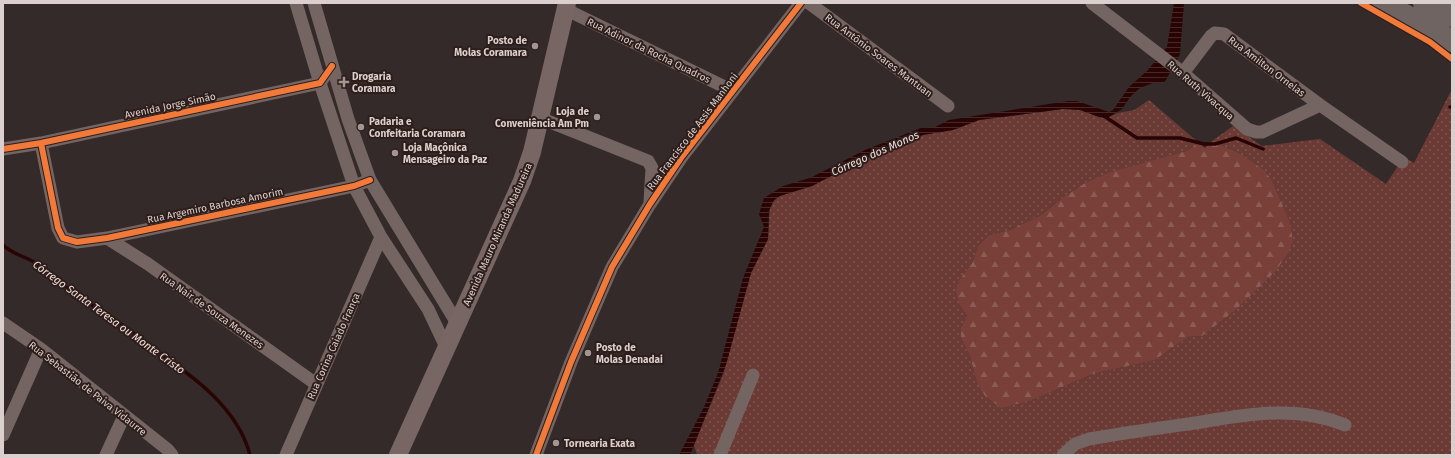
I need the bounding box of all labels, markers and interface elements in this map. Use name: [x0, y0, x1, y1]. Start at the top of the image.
street label: Rua Antônio Soares Mantuan: [823, 12, 934, 100]
street label: Rua Adinor da Rocha Quadros: [585, 16, 712, 86]
street label: Rua Amilton Ornelas: [1226, 34, 1307, 100]
place label: Posto de Molas Coramara: [454, 35, 528, 59]
marker: Posto de Molas Coramara: [530, 41, 540, 51]
street label: Rua Ruth Vivacqua: [1165, 59, 1236, 123]
place label: Drogaria Coramara: [352, 71, 396, 95]
street label: Rua Francisco de Assis Manhoni: [645, 71, 741, 192]
marker: Drogaria Coramara: [339, 77, 349, 87]
street label: Avenida Jorge Simão: [124, 90, 217, 121]
place label: Loja de Conveniência Am Pm: [495, 106, 589, 130]
marker: Loja de Conveniência Am Pm: [592, 112, 602, 122]
place label: Padaria e Confeitaria Coramara: [369, 116, 466, 140]
marker: Padaria e Confeitaria Coramara: [356, 122, 366, 132]
water label: Córrego dos Monos: [829, 128, 921, 179]
place label: Loja Maçônica Mensageiro da Paz: [403, 142, 488, 166]
marker: Loja Maçônica Mensageiro da Paz: [390, 148, 400, 158]
street label: Avenida Mauro Miranda Madureira: [461, 161, 535, 308]
street label: Rua Argemiro Barbosa Amorim: [146, 186, 284, 226]
water label: Córrego Santa Teresa ou Monte Cristo: [30, 258, 187, 377]
street label: Rua Nair de Souza Menezes: [157, 270, 266, 351]
street label: Rua Corina Caiado França: [305, 291, 363, 401]
street label: Rua Sebastião de Paiva Vidaurre: [26, 339, 149, 438]
place label: Posto de Molas Denadai: [596, 342, 663, 366]
marker: Posto de Molas Denadai: [583, 348, 593, 358]
marker: Tornearia Exata: [551, 438, 561, 448]
place label: Tornearia Exata: [564, 438, 635, 450]

